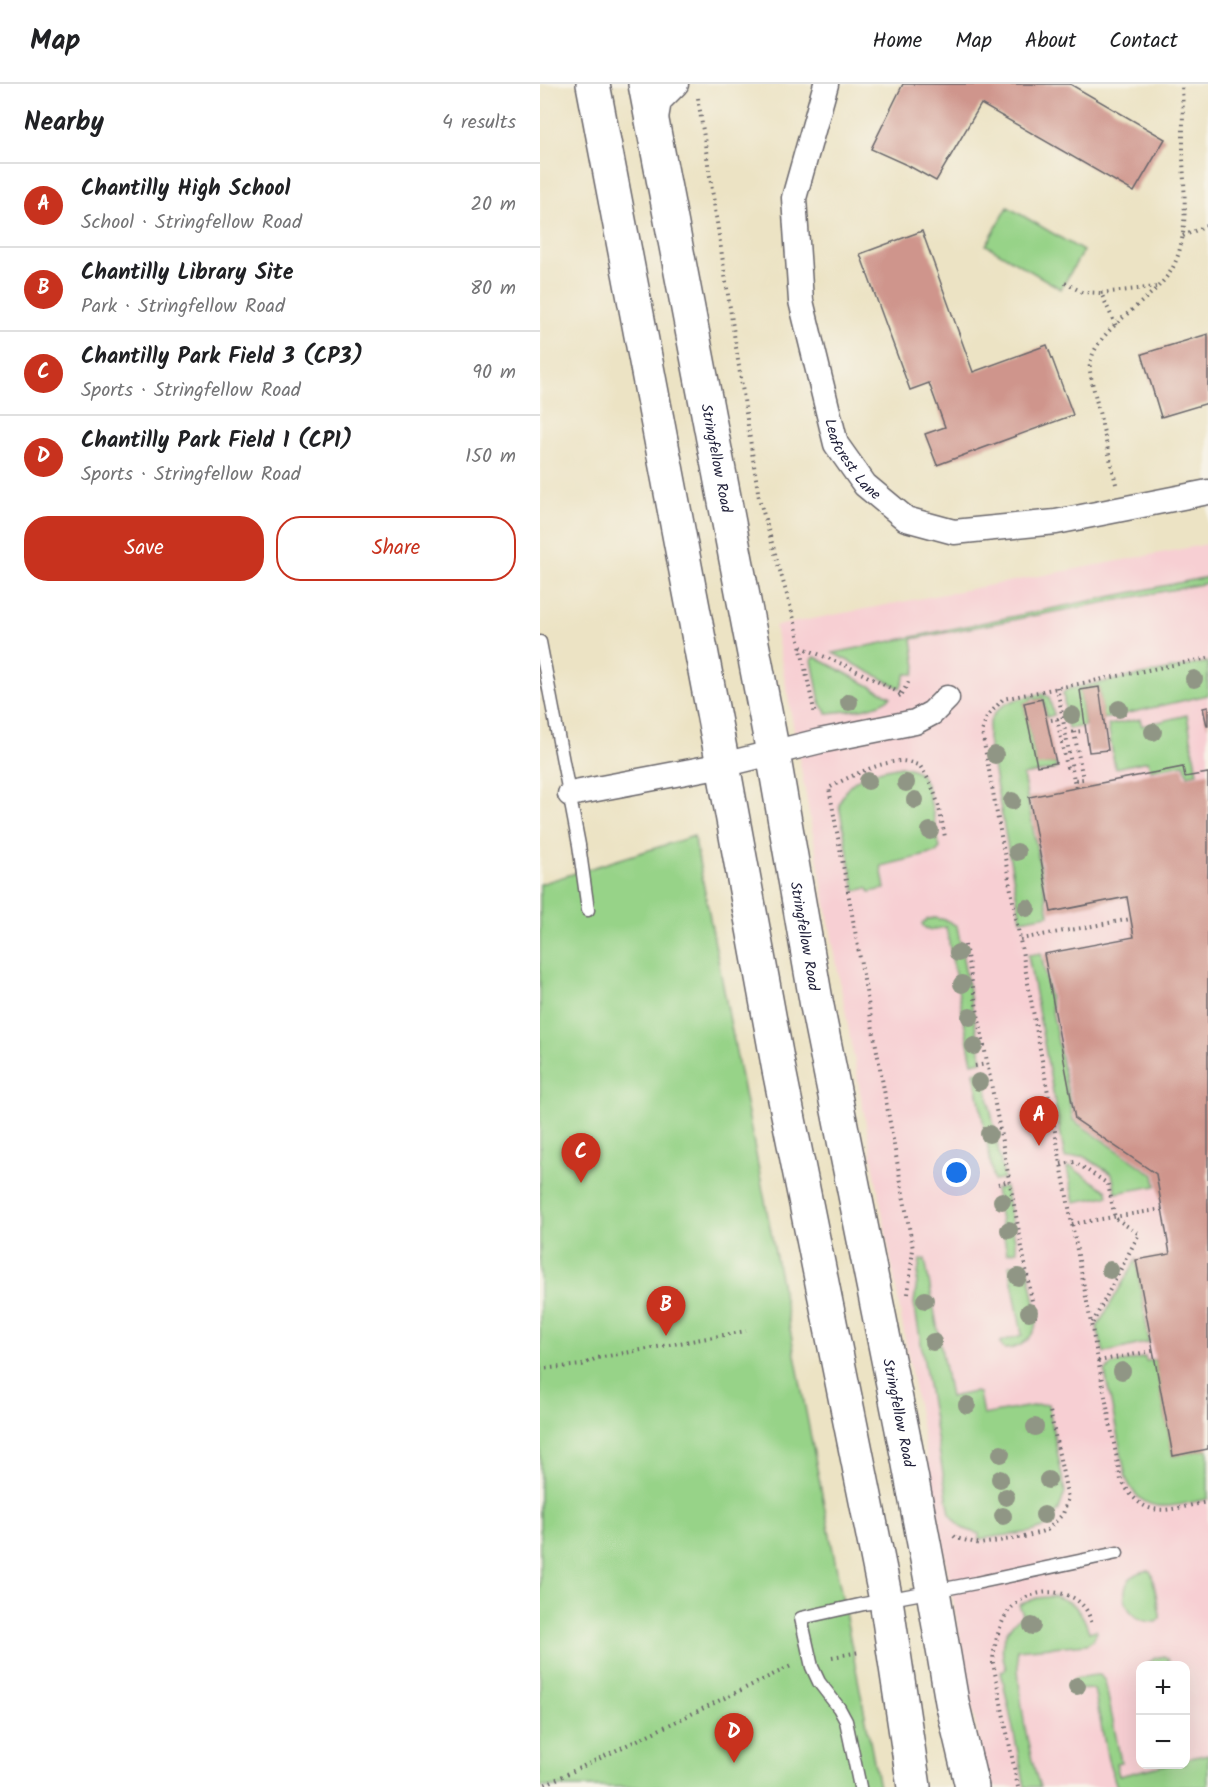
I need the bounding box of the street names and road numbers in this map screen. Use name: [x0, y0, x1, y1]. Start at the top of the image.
street label: Stringfellow Road: [693, 402, 738, 515]
street label: Leafcrest Lane: [817, 416, 886, 507]
street label: Stringfellow Road: [783, 880, 825, 993]
street label: Stringfellow Road: [875, 1357, 920, 1470]

